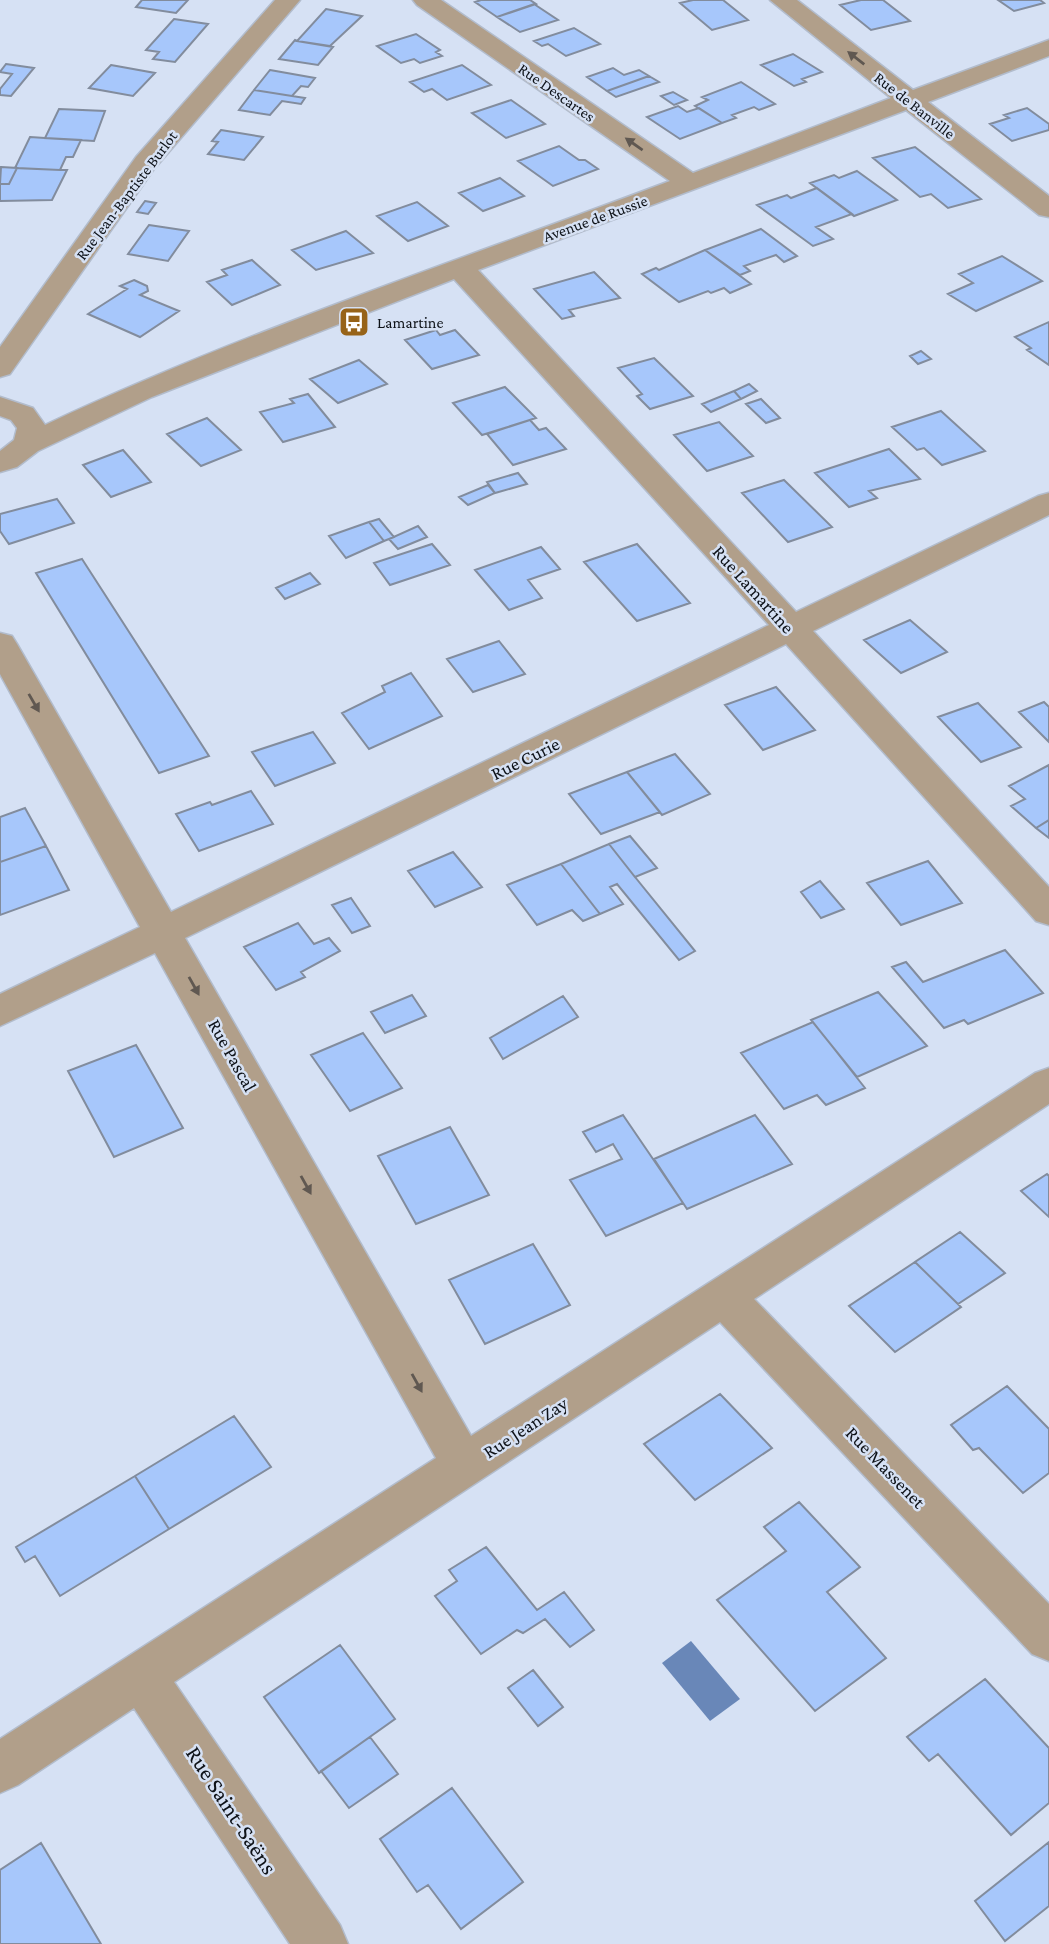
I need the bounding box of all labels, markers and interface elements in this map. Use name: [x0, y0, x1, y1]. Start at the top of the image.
one-way arrow: [847, 51, 864, 66]
street label: Rue Descartes: [515, 60, 598, 125]
street label: Rue de Banville: [871, 69, 958, 142]
street label: Rue Jean-Baptiste Burlot: [73, 127, 182, 264]
one-way arrow: [624, 138, 643, 151]
street label: Avenue de Russie: [541, 192, 650, 245]
bus stop icon: Lamartine: [337, 305, 371, 339]
place label: Lamartine: [377, 314, 443, 331]
street label: Rue Lamartine: [709, 541, 799, 638]
one-way arrow: [28, 694, 40, 713]
street label: Rue Curie: [488, 733, 563, 784]
one-way arrow: [188, 977, 200, 996]
street label: Rue Pascal: [204, 1015, 261, 1095]
one-way arrow: [300, 1175, 312, 1194]
one-way arrow: [411, 1373, 423, 1393]
street label: Rue Jean Zay: [479, 1392, 572, 1462]
street label: Rue Massenet: [842, 1422, 930, 1513]
street label: Rue Saint-Saëns: [181, 1741, 283, 1879]

